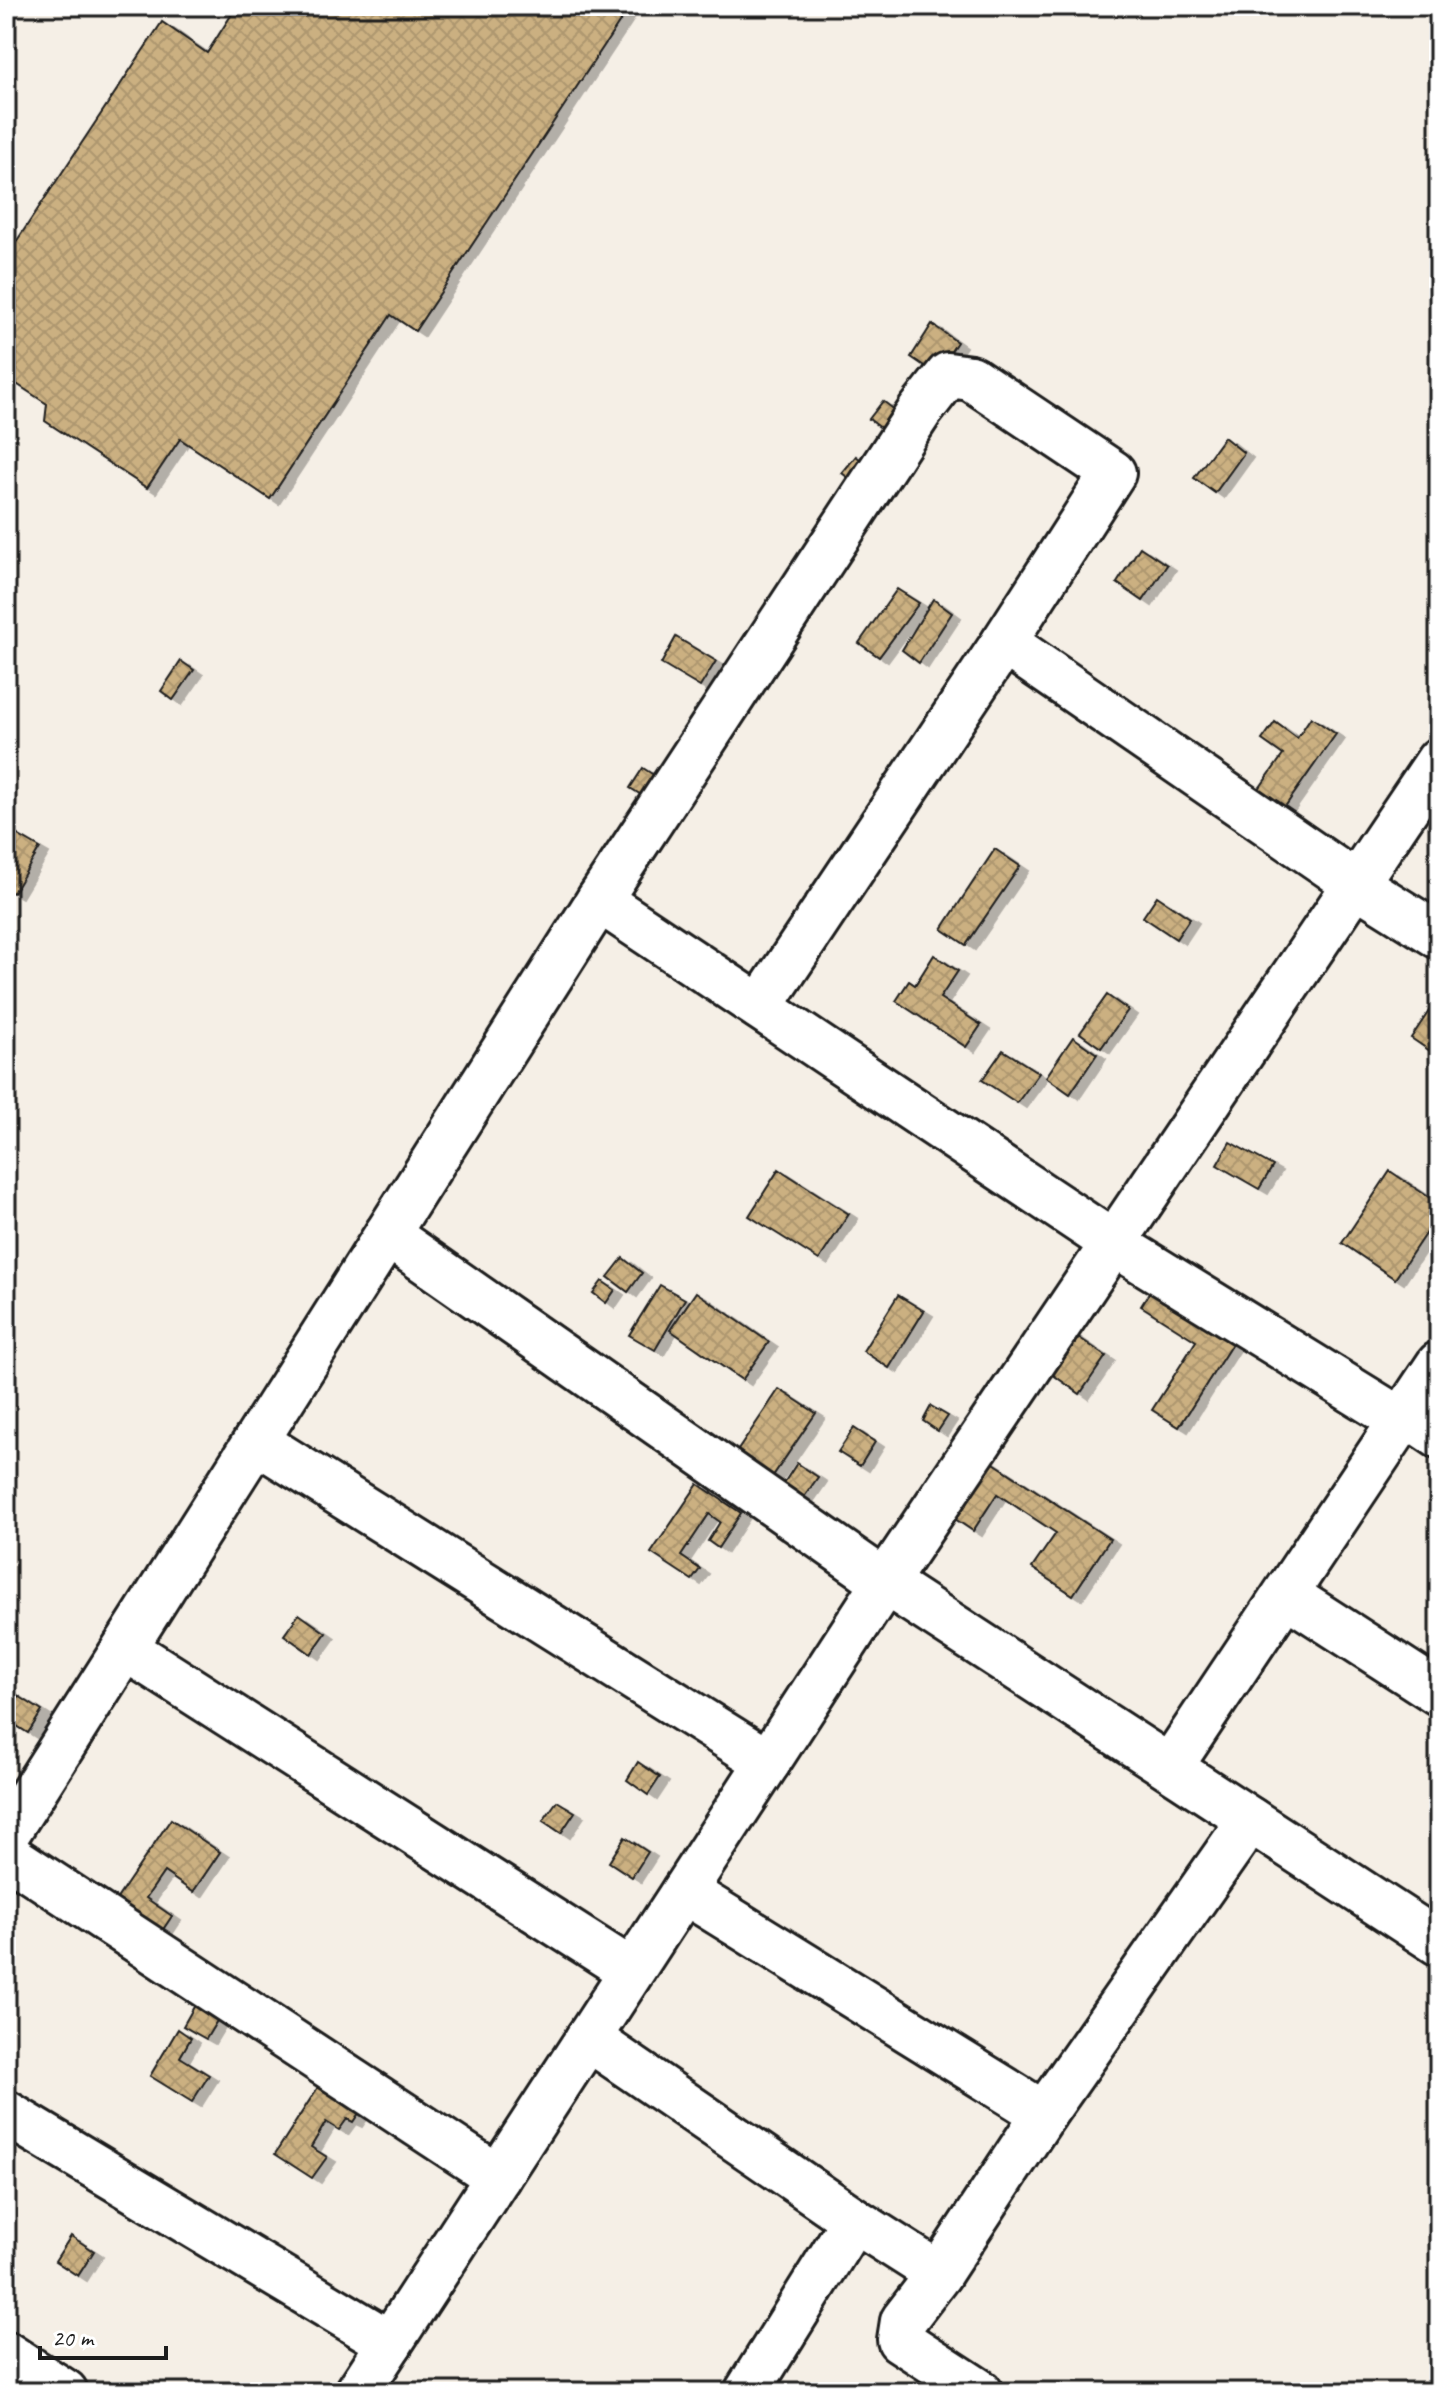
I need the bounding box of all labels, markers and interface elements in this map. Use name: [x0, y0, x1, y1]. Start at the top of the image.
scale bar: [40, 2310, 166, 2360]
text: 20 m: [52, 2323, 95, 2353]

